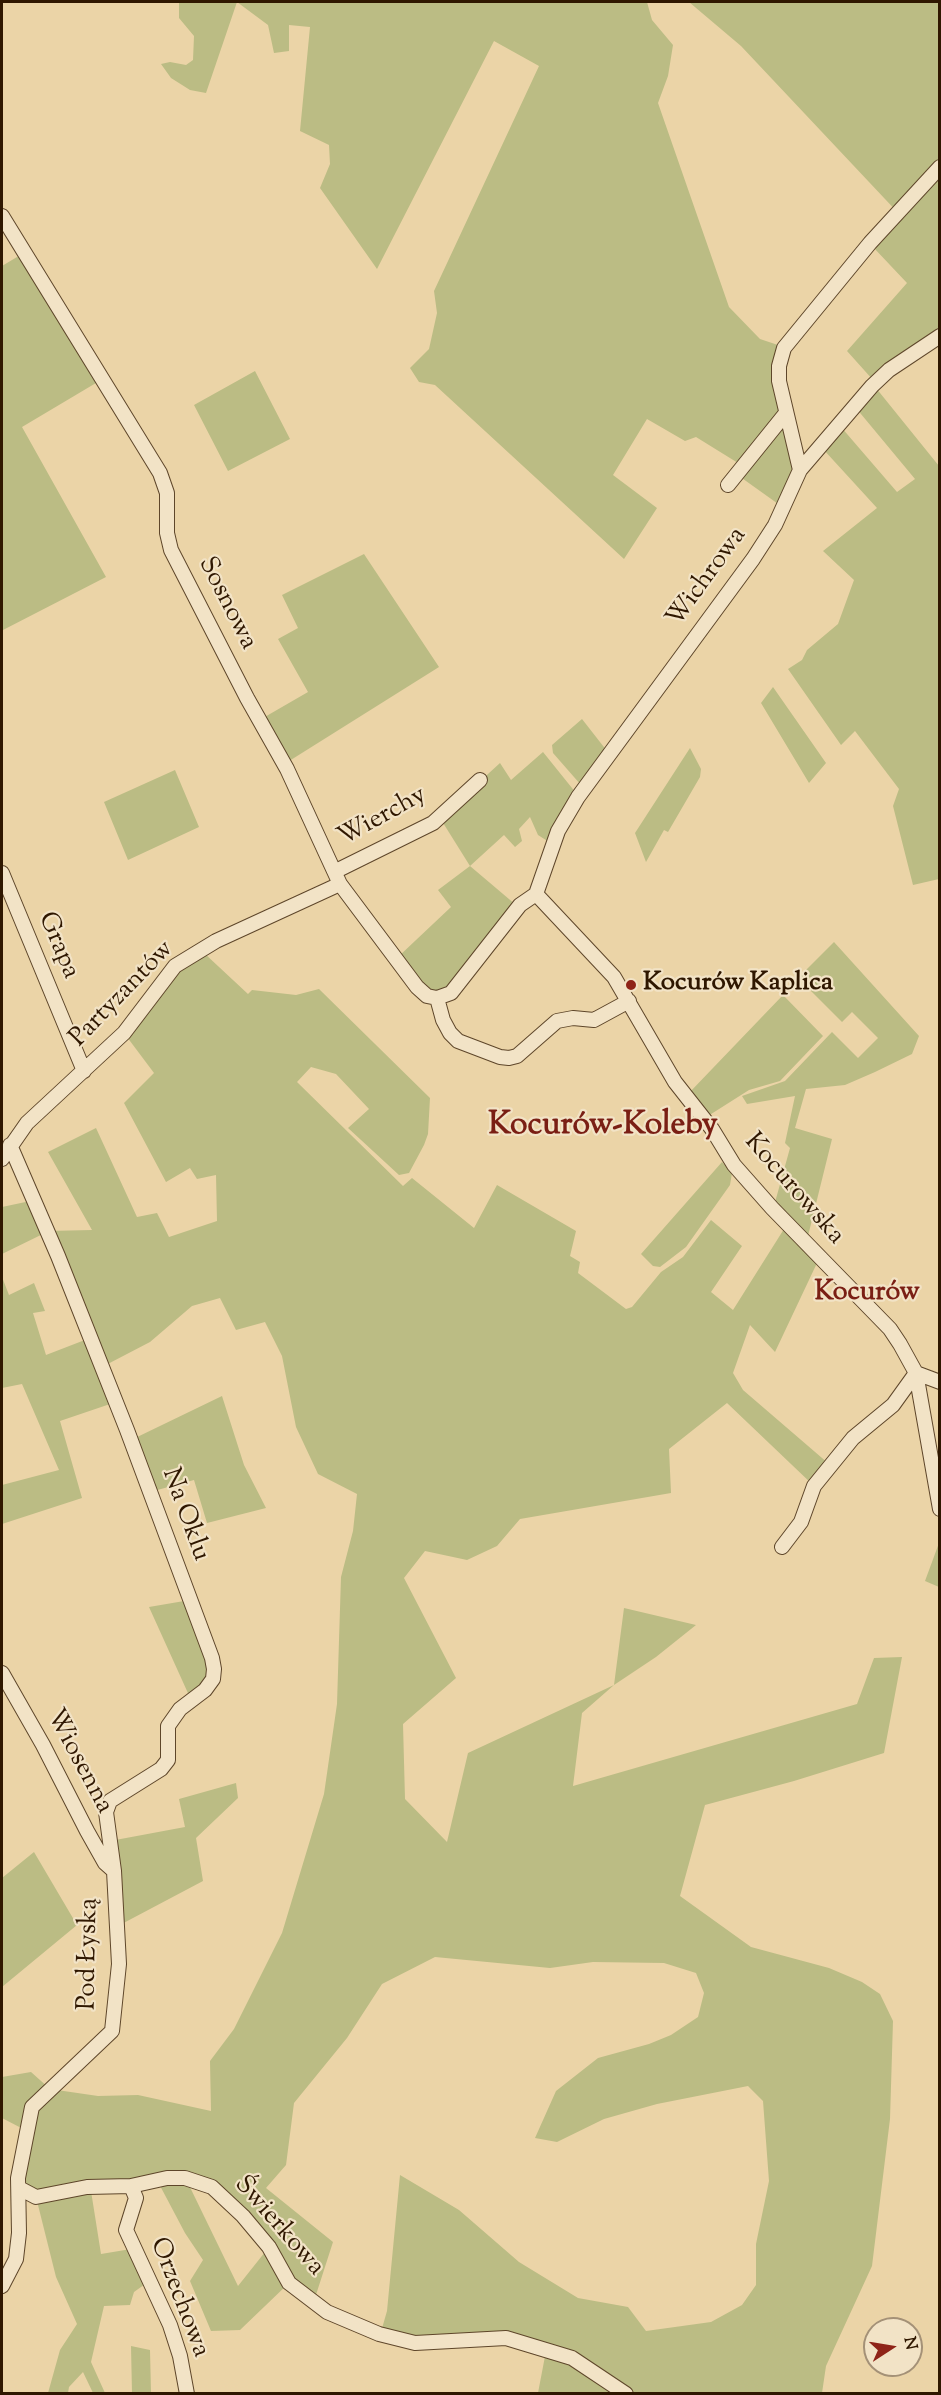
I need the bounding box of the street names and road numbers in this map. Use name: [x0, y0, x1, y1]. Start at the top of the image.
street label: Wichrowa: [661, 522, 755, 634]
street label: Sosnowa: [189, 552, 263, 656]
street label: Wierchy: [333, 781, 433, 855]
street label: Grapa: [29, 908, 85, 984]
street label: Partyzantów: [64, 935, 182, 1055]
street label: Kocurowska: [736, 1128, 850, 1252]
street label: Na Oklu: [153, 1464, 215, 1566]
street label: Wiosenna: [37, 1704, 119, 1820]
street label: Pod Łyską: [73, 1898, 107, 2010]
street label: Świerkowa: [226, 2171, 330, 2283]
street label: Orzechowa: [141, 2234, 215, 2362]

